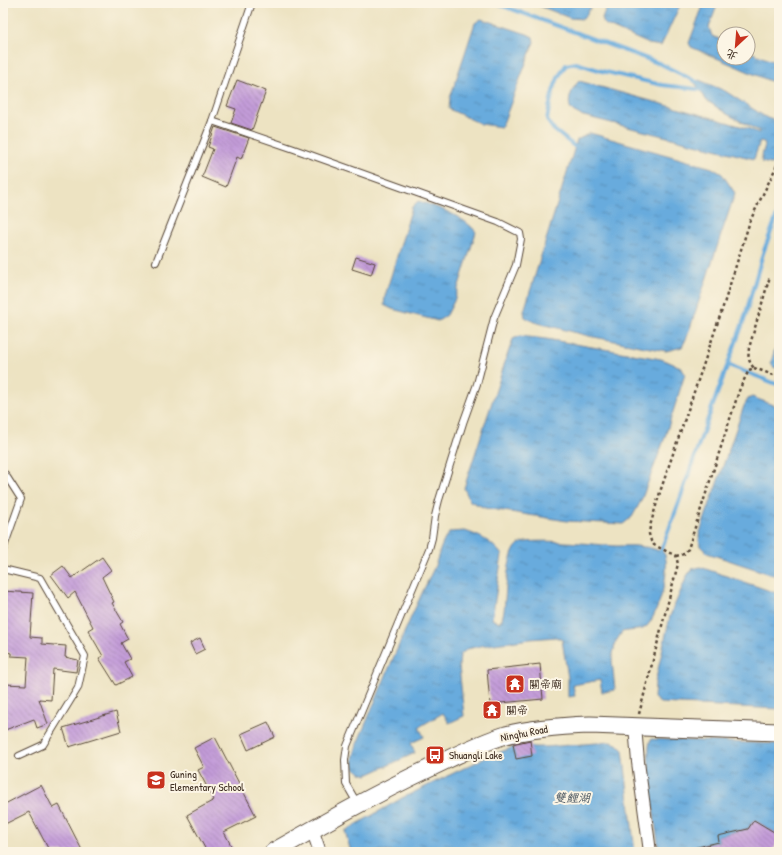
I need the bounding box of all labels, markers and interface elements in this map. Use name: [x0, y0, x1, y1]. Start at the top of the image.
north arrow: [716, 26, 756, 66]
text: 北: [724, 46, 740, 64]
temple icon: 關帝廟: [504, 673, 526, 695]
place label: 關帝廟: [529, 677, 562, 691]
temple icon: 關帝: [481, 699, 503, 721]
place label: 關帝: [506, 703, 528, 717]
street label: Ninghu Road: [499, 721, 549, 744]
bus stop icon: Shuangli Lake: [424, 744, 446, 766]
place label: Shuangli Lake: [449, 748, 503, 762]
place label: Guning Elementary School: [170, 767, 244, 794]
school or university icon: Guning Elementary School: [145, 769, 167, 791]
water label: 雙鯉湖: [554, 789, 591, 806]

